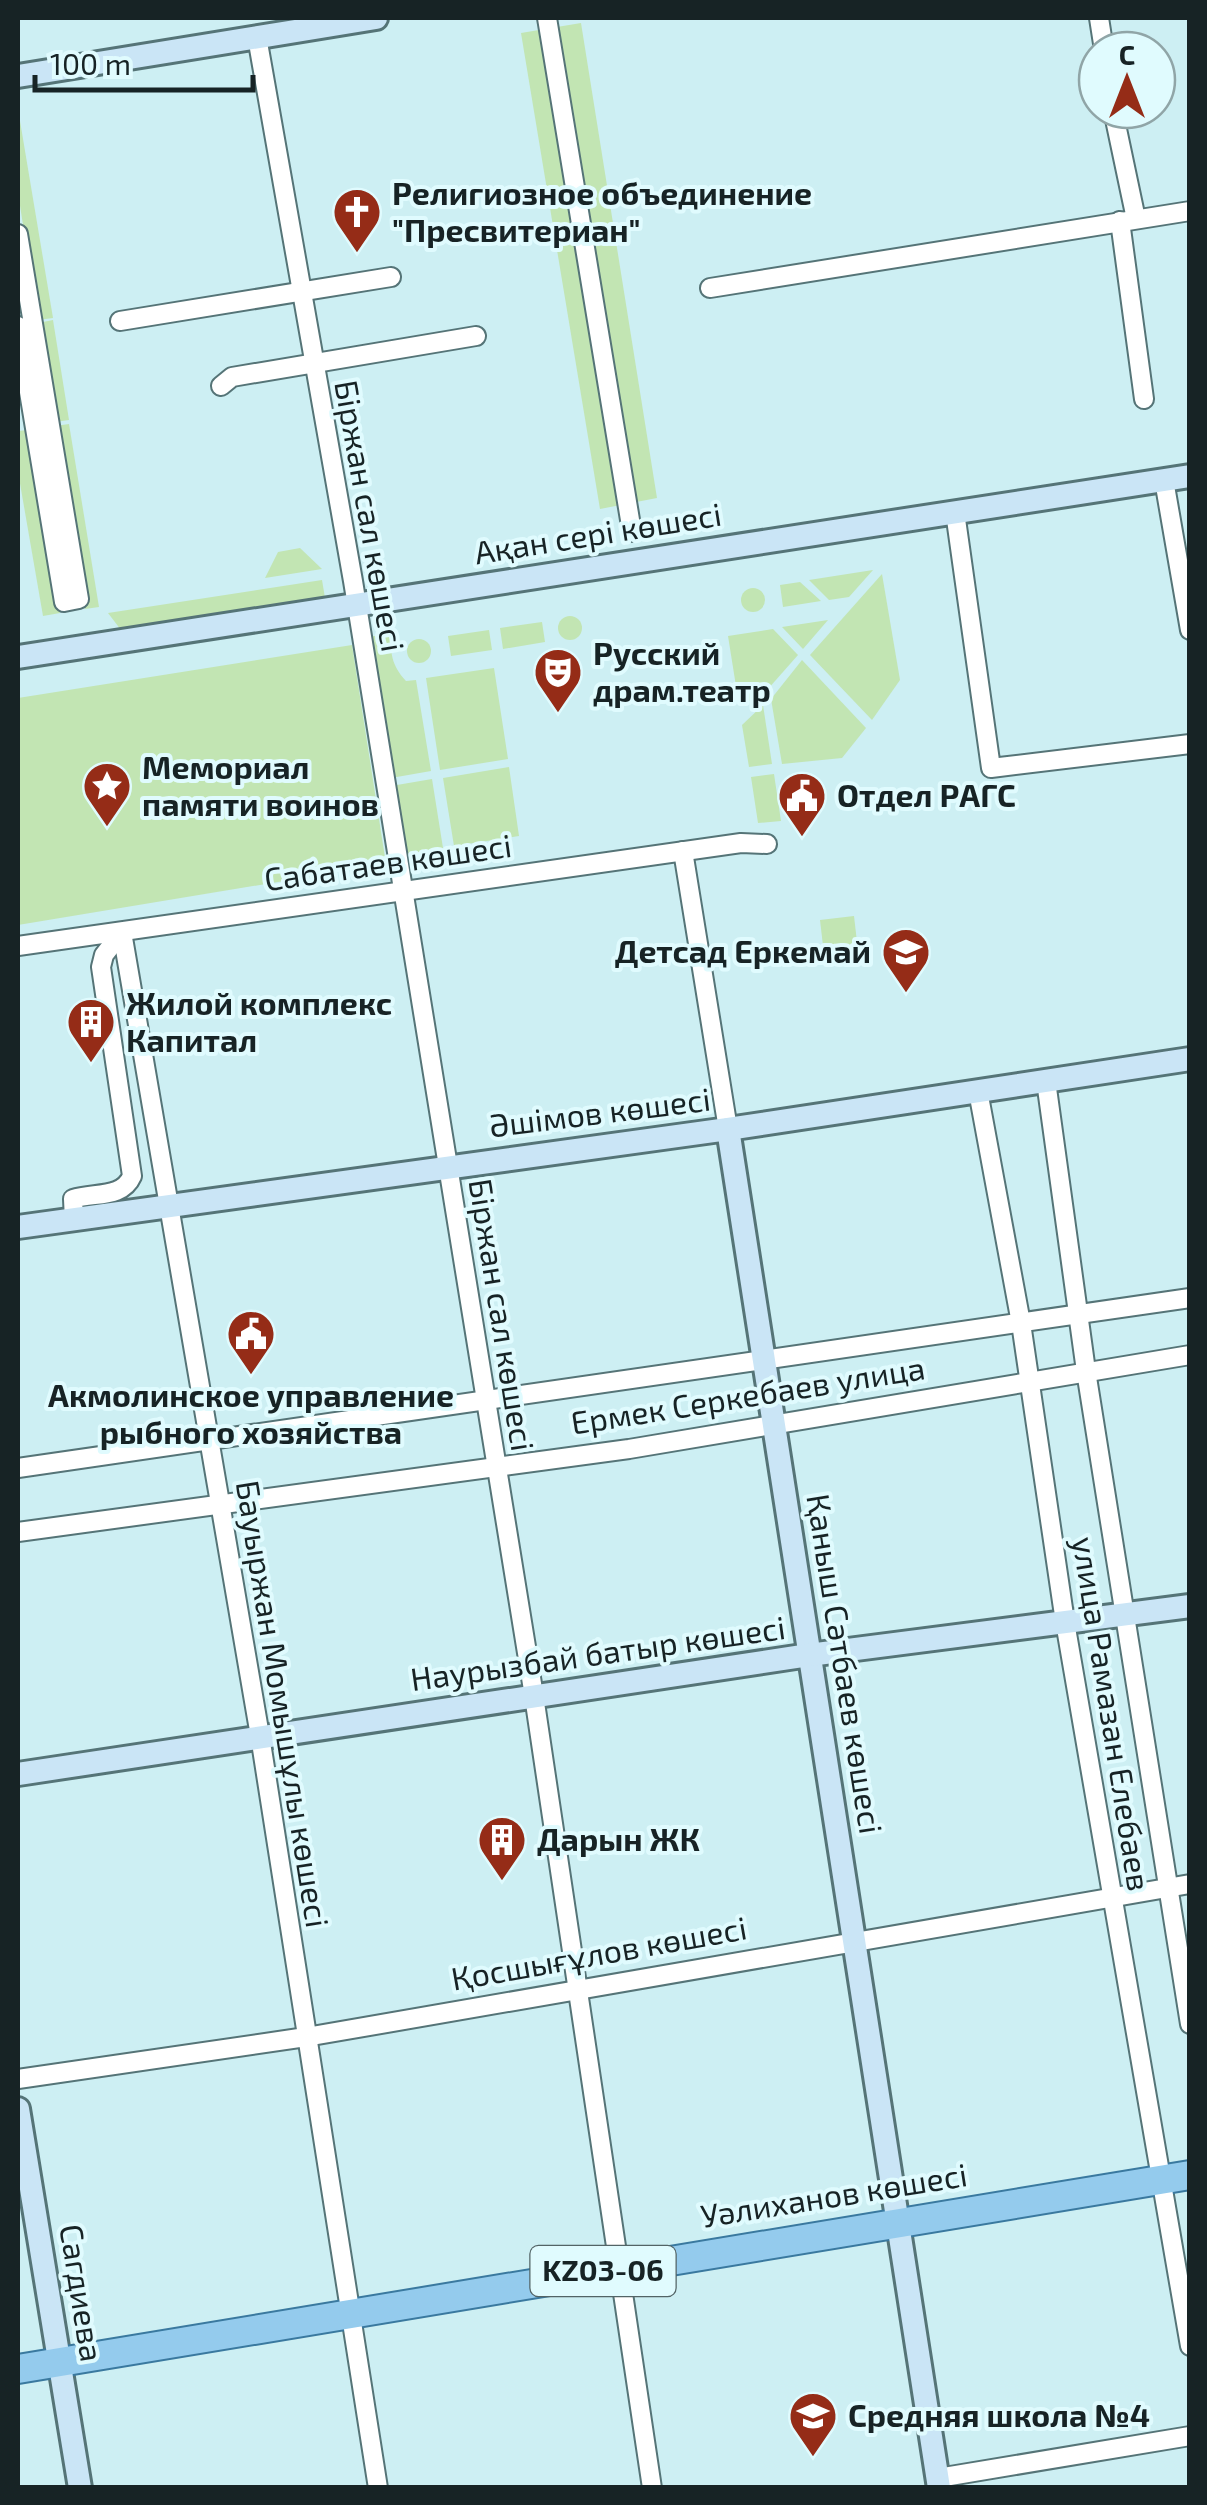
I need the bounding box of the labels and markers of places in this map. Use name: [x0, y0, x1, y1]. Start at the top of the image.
place label: Религиозное объединение "Пресвитериан": [392, 173, 812, 248]
church icon: Религиозное объединение "Пресвитериан": [331, 186, 383, 254]
place label: Русский драм.театр: [593, 633, 771, 708]
theatre icon: Русский драм.театр: [532, 646, 584, 714]
place label: Мемориал памяти воинов: [142, 747, 379, 822]
place icon: Мемориал памяти воинов: [81, 760, 133, 828]
public building icon: Отдел РАГС: [776, 770, 828, 838]
place label: Отдел РАГС: [837, 775, 1016, 813]
school or university icon: Детсад Еркемай: [880, 926, 932, 994]
place label: Детсад Еркемай: [615, 931, 871, 969]
place label: Жилой комплекс Капитал: [126, 983, 392, 1058]
building icon: Жилой комплекс Капитал: [65, 996, 117, 1064]
public building icon: Акмолинское управление рыбного хозяйства: [225, 1308, 277, 1376]
place label: Акмолинское управление рыбного хозяйства: [48, 1375, 454, 1450]
building icon: Дарын ЖК: [476, 1814, 528, 1882]
place label: Дарын ЖК: [537, 1819, 700, 1857]
school or university icon: Средняя школа №4: [787, 2390, 839, 2458]
place label: Средняя школа №4: [848, 2395, 1150, 2433]

